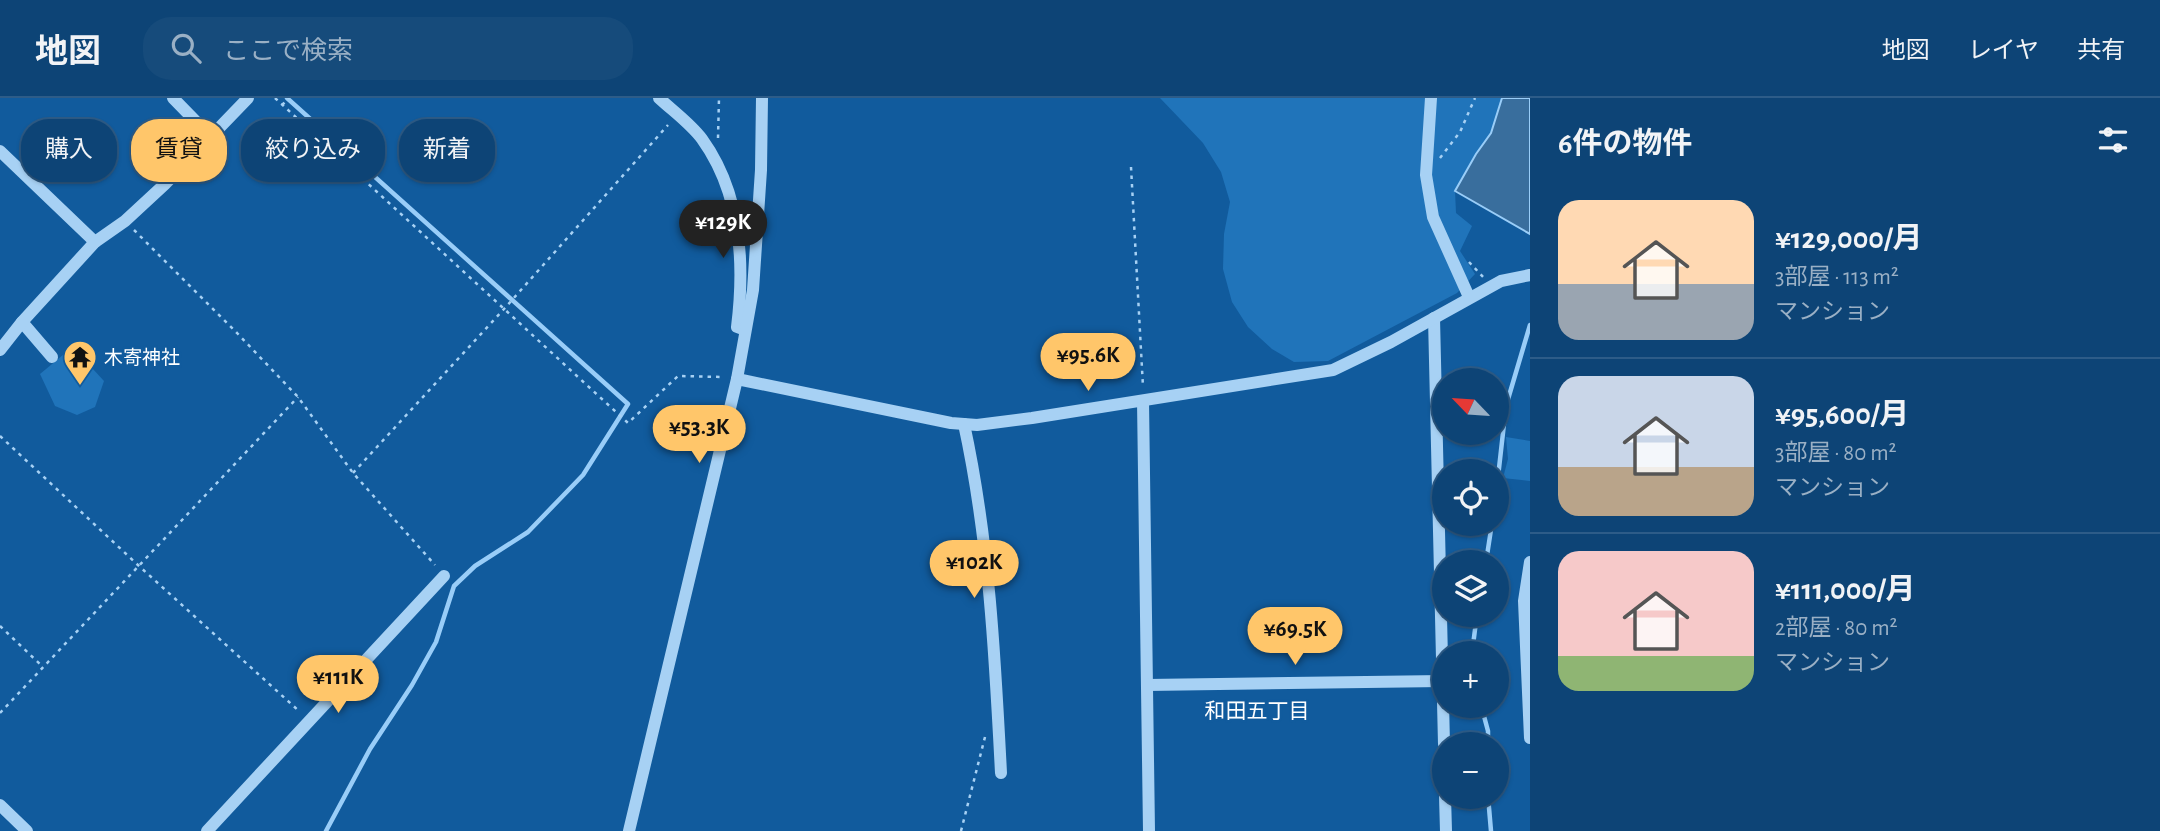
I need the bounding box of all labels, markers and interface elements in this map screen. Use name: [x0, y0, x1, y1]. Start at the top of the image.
search box: [143, 17, 633, 80]
icon: search: [167, 29, 205, 67]
text: 地図: [35, 36, 101, 69]
text: ここで検索: [223, 38, 353, 64]
text: 地図: [1882, 39, 1930, 63]
text: レイヤ: [1968, 39, 2039, 63]
text: 共有: [2077, 39, 2125, 63]
chip: 購入: [21, 119, 117, 182]
chip: 賃貸: [131, 119, 227, 182]
chip: 絞り込み: [241, 119, 385, 182]
chip: 新着: [399, 119, 495, 182]
icon: filters: [2094, 121, 2132, 159]
text: 6件の物件: [1558, 129, 1693, 159]
pin: ¥129K: [674, 200, 772, 260]
text: ¥129K: [695, 211, 751, 234]
text: ¥129,000/月: [1775, 224, 1922, 254]
icon: home: [1614, 228, 1698, 312]
text: 3部屋 · 113 m²: [1775, 266, 1899, 289]
text: マンション: [1775, 301, 1890, 324]
pin: ¥95.6K: [1031, 334, 1145, 393]
temple icon: 木寄神社: [61, 338, 99, 387]
text: ¥95.6K: [1057, 344, 1119, 367]
place label: 木寄神社: [104, 347, 180, 368]
north arrow: [1432, 368, 1508, 444]
map controls: [1432, 368, 1509, 809]
text: ¥95,600/月: [1775, 400, 1909, 430]
icon: home: [1614, 404, 1698, 488]
pin: ¥53.3K: [642, 406, 756, 465]
text: ¥53.3K: [669, 416, 729, 439]
text: 3部屋 · 80 m²: [1775, 442, 1897, 465]
button: locate: [1432, 459, 1509, 536]
text: マンション: [1775, 477, 1890, 500]
pin: ¥102K: [925, 540, 1023, 600]
button: layers: [1432, 550, 1509, 627]
text: ¥102K: [946, 551, 1002, 574]
text: ¥111,000/月: [1775, 575, 1915, 605]
icon: home: [1614, 579, 1698, 663]
pin: ¥69.5K: [1238, 608, 1352, 667]
text: 2部屋 · 80 m²: [1775, 617, 1898, 640]
text: ¥69.5K: [1264, 618, 1326, 641]
button: +: [1432, 641, 1509, 718]
text: マンション: [1775, 652, 1890, 675]
pin: ¥111K: [289, 656, 387, 715]
text: ¥111K: [313, 666, 363, 689]
district label: 和田五丁目: [1205, 700, 1310, 722]
button: −: [1432, 732, 1509, 809]

